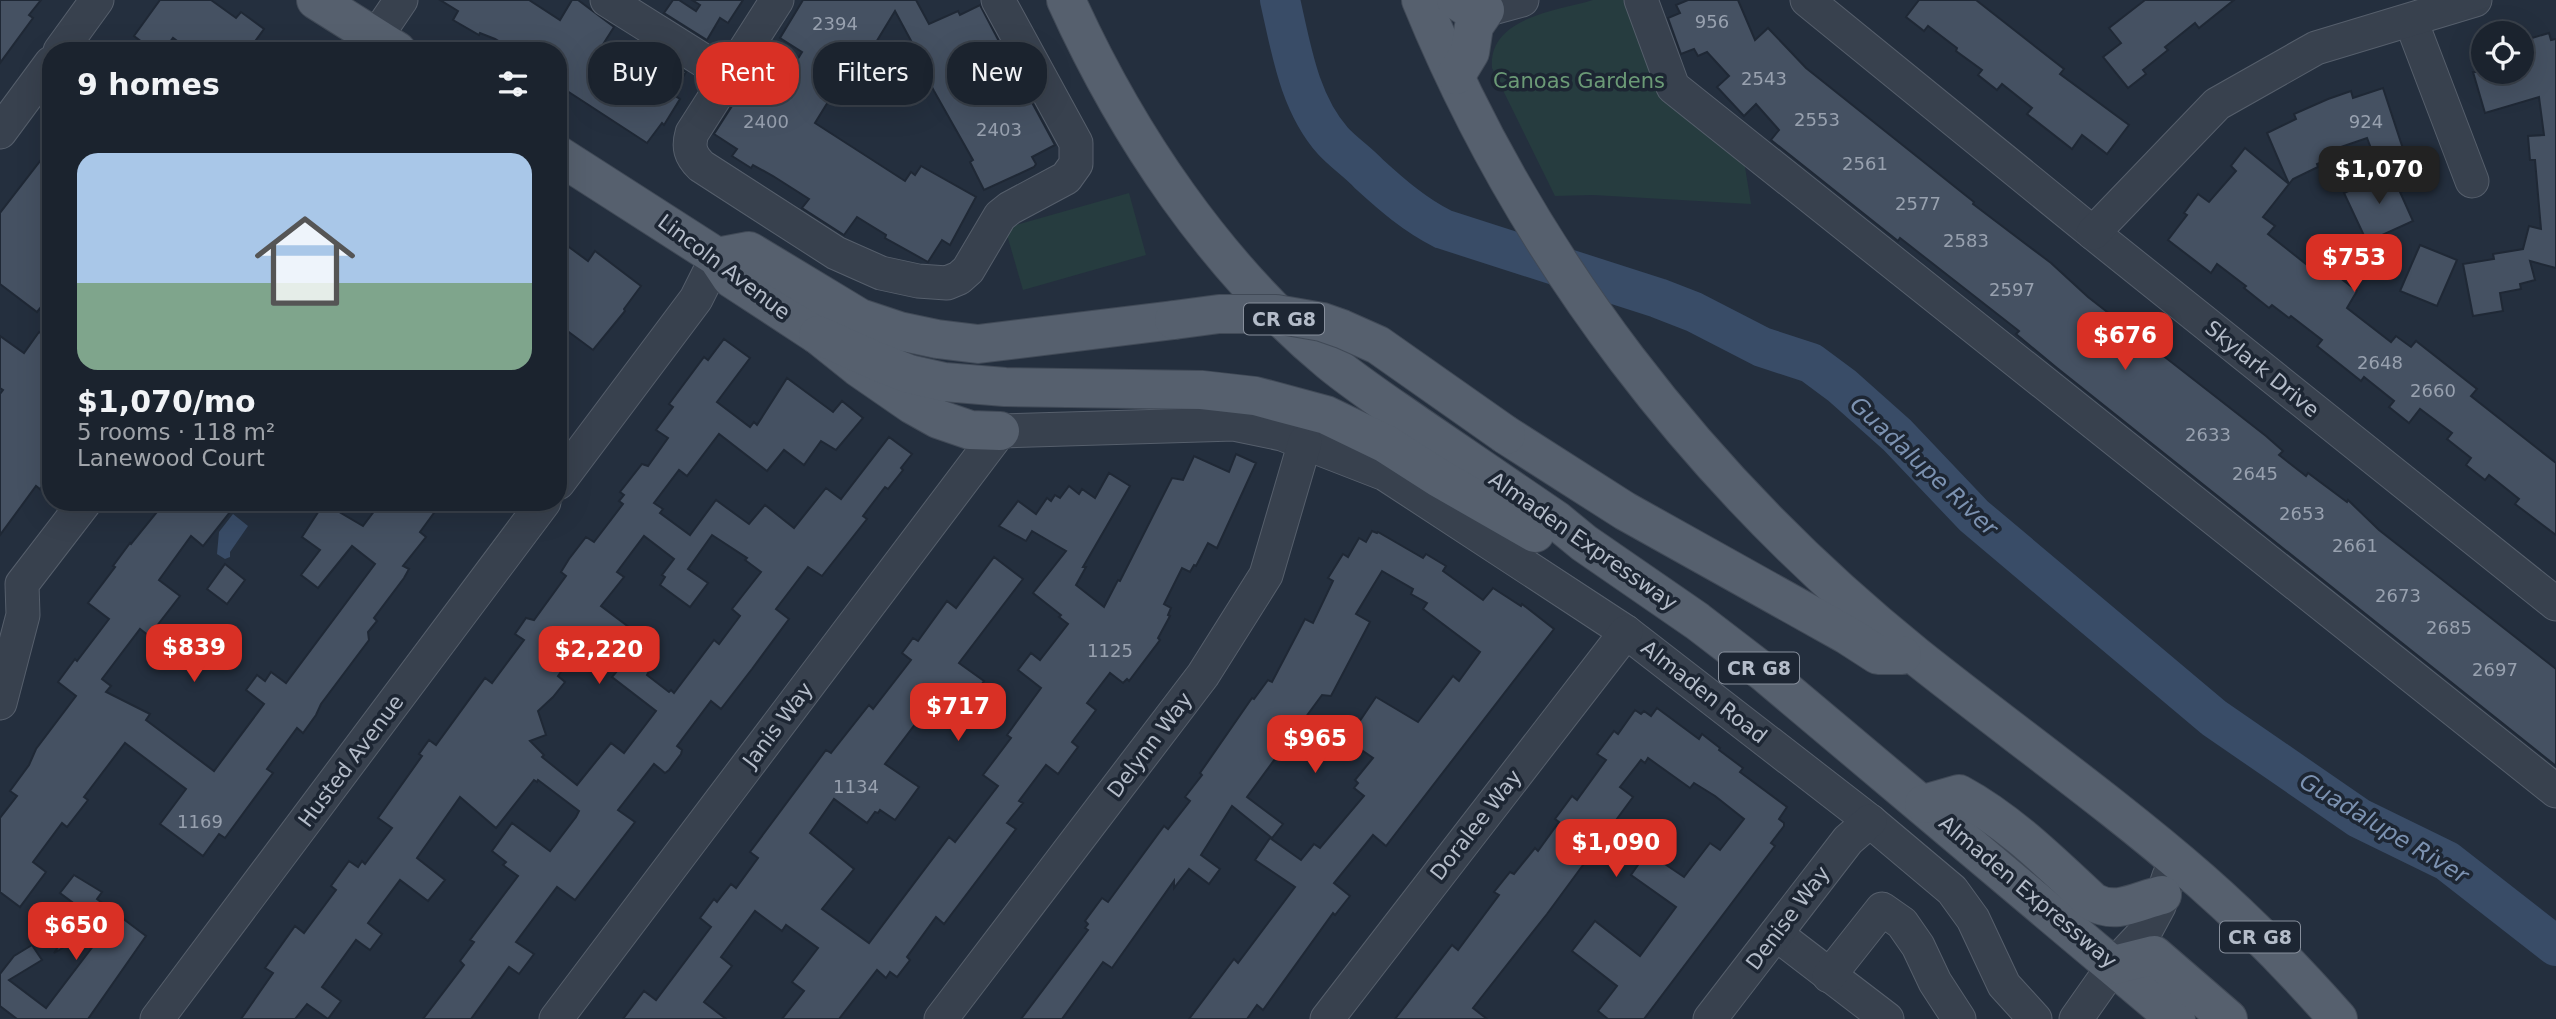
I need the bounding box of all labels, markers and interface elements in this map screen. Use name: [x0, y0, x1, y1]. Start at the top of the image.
house number: 956: [1695, 11, 1729, 32]
house number: 2394: [812, 13, 858, 34]
map controls: [2471, 21, 2534, 84]
button: locate: [2471, 21, 2534, 84]
chip: Buy: [588, 42, 682, 105]
chip: Rent: [696, 42, 799, 105]
chip: Filters: [813, 42, 933, 105]
chip: New: [947, 42, 1047, 105]
icon: filters: [494, 65, 532, 103]
text: 9 homes: [77, 67, 220, 102]
house number: 2543: [1741, 68, 1787, 89]
park label: Canoas Gardens: [1493, 69, 1665, 93]
house number: 2553: [1794, 109, 1840, 130]
house number: 2400: [743, 111, 789, 132]
house number: 924: [2349, 111, 2383, 132]
house number: 2403: [976, 119, 1022, 140]
pin: $1,070: [2322, 146, 2436, 206]
house number: 2561: [1842, 153, 1888, 174]
text: $1,070: [2335, 156, 2423, 182]
house number: 2577: [1895, 193, 1941, 214]
icon: home: [242, 198, 368, 324]
street label: Lincoln Avenue: [653, 210, 795, 324]
house number: 2583: [1943, 230, 1989, 251]
pin: $753: [2313, 234, 2395, 294]
text: $753: [2322, 244, 2386, 270]
house number: 2597: [1989, 279, 2035, 300]
road number: CR G8: [1244, 304, 1324, 334]
pin: $676: [2084, 312, 2166, 372]
street label: Skylark Drive: [2200, 316, 2324, 422]
text: $676: [2093, 322, 2157, 348]
house number: 2648: [2357, 352, 2403, 373]
house number: 2660: [2410, 380, 2456, 401]
text: $1,070/mo: [77, 384, 256, 419]
water label: Guadalupe River: [1845, 391, 2004, 542]
text: 5 rooms · 118 m²: [77, 419, 275, 445]
house number: 2633: [2185, 424, 2231, 445]
text: Lanewood Court: [77, 445, 265, 471]
house number: 2645: [2232, 463, 2278, 484]
street label: Almaden Expressway: [1484, 467, 1682, 615]
house number: 2653: [2279, 503, 2325, 524]
house number: 2661: [2332, 535, 2378, 556]
house number: 2673: [2375, 585, 2421, 606]
house number: 2685: [2426, 617, 2472, 638]
pin: $839: [153, 624, 235, 684]
pin: $2,220: [542, 626, 656, 686]
text: $839: [162, 634, 226, 660]
text: $2,220: [555, 636, 643, 662]
street label: Almaden Road: [1637, 636, 1771, 748]
house number: 1125: [1087, 640, 1133, 661]
road number: CR G8: [1719, 652, 1799, 684]
house number: 2697: [2472, 659, 2518, 680]
street label: Janis Way: [737, 678, 818, 774]
pin: $717: [917, 684, 999, 743]
street label: Delynn Way: [1103, 688, 1197, 802]
street label: Husted Avenue: [294, 690, 408, 832]
text: $717: [926, 693, 990, 719]
pin: $965: [1274, 716, 1356, 775]
text: $965: [1283, 725, 1347, 751]
street label: Doralee Way: [1425, 765, 1527, 885]
water label: Guadalupe River: [2295, 767, 2474, 889]
house number: 1134: [833, 776, 879, 797]
house number: 1169: [177, 811, 223, 832]
street label: Almaden Expressway: [1934, 811, 2122, 973]
pin: $1,090: [1559, 820, 1673, 879]
text: $1,090: [1572, 829, 1660, 855]
street label: Denise Way: [1741, 861, 1835, 975]
pin: $650: [35, 902, 117, 962]
text: $650: [44, 912, 108, 938]
road number: CR G8: [2220, 922, 2300, 953]

